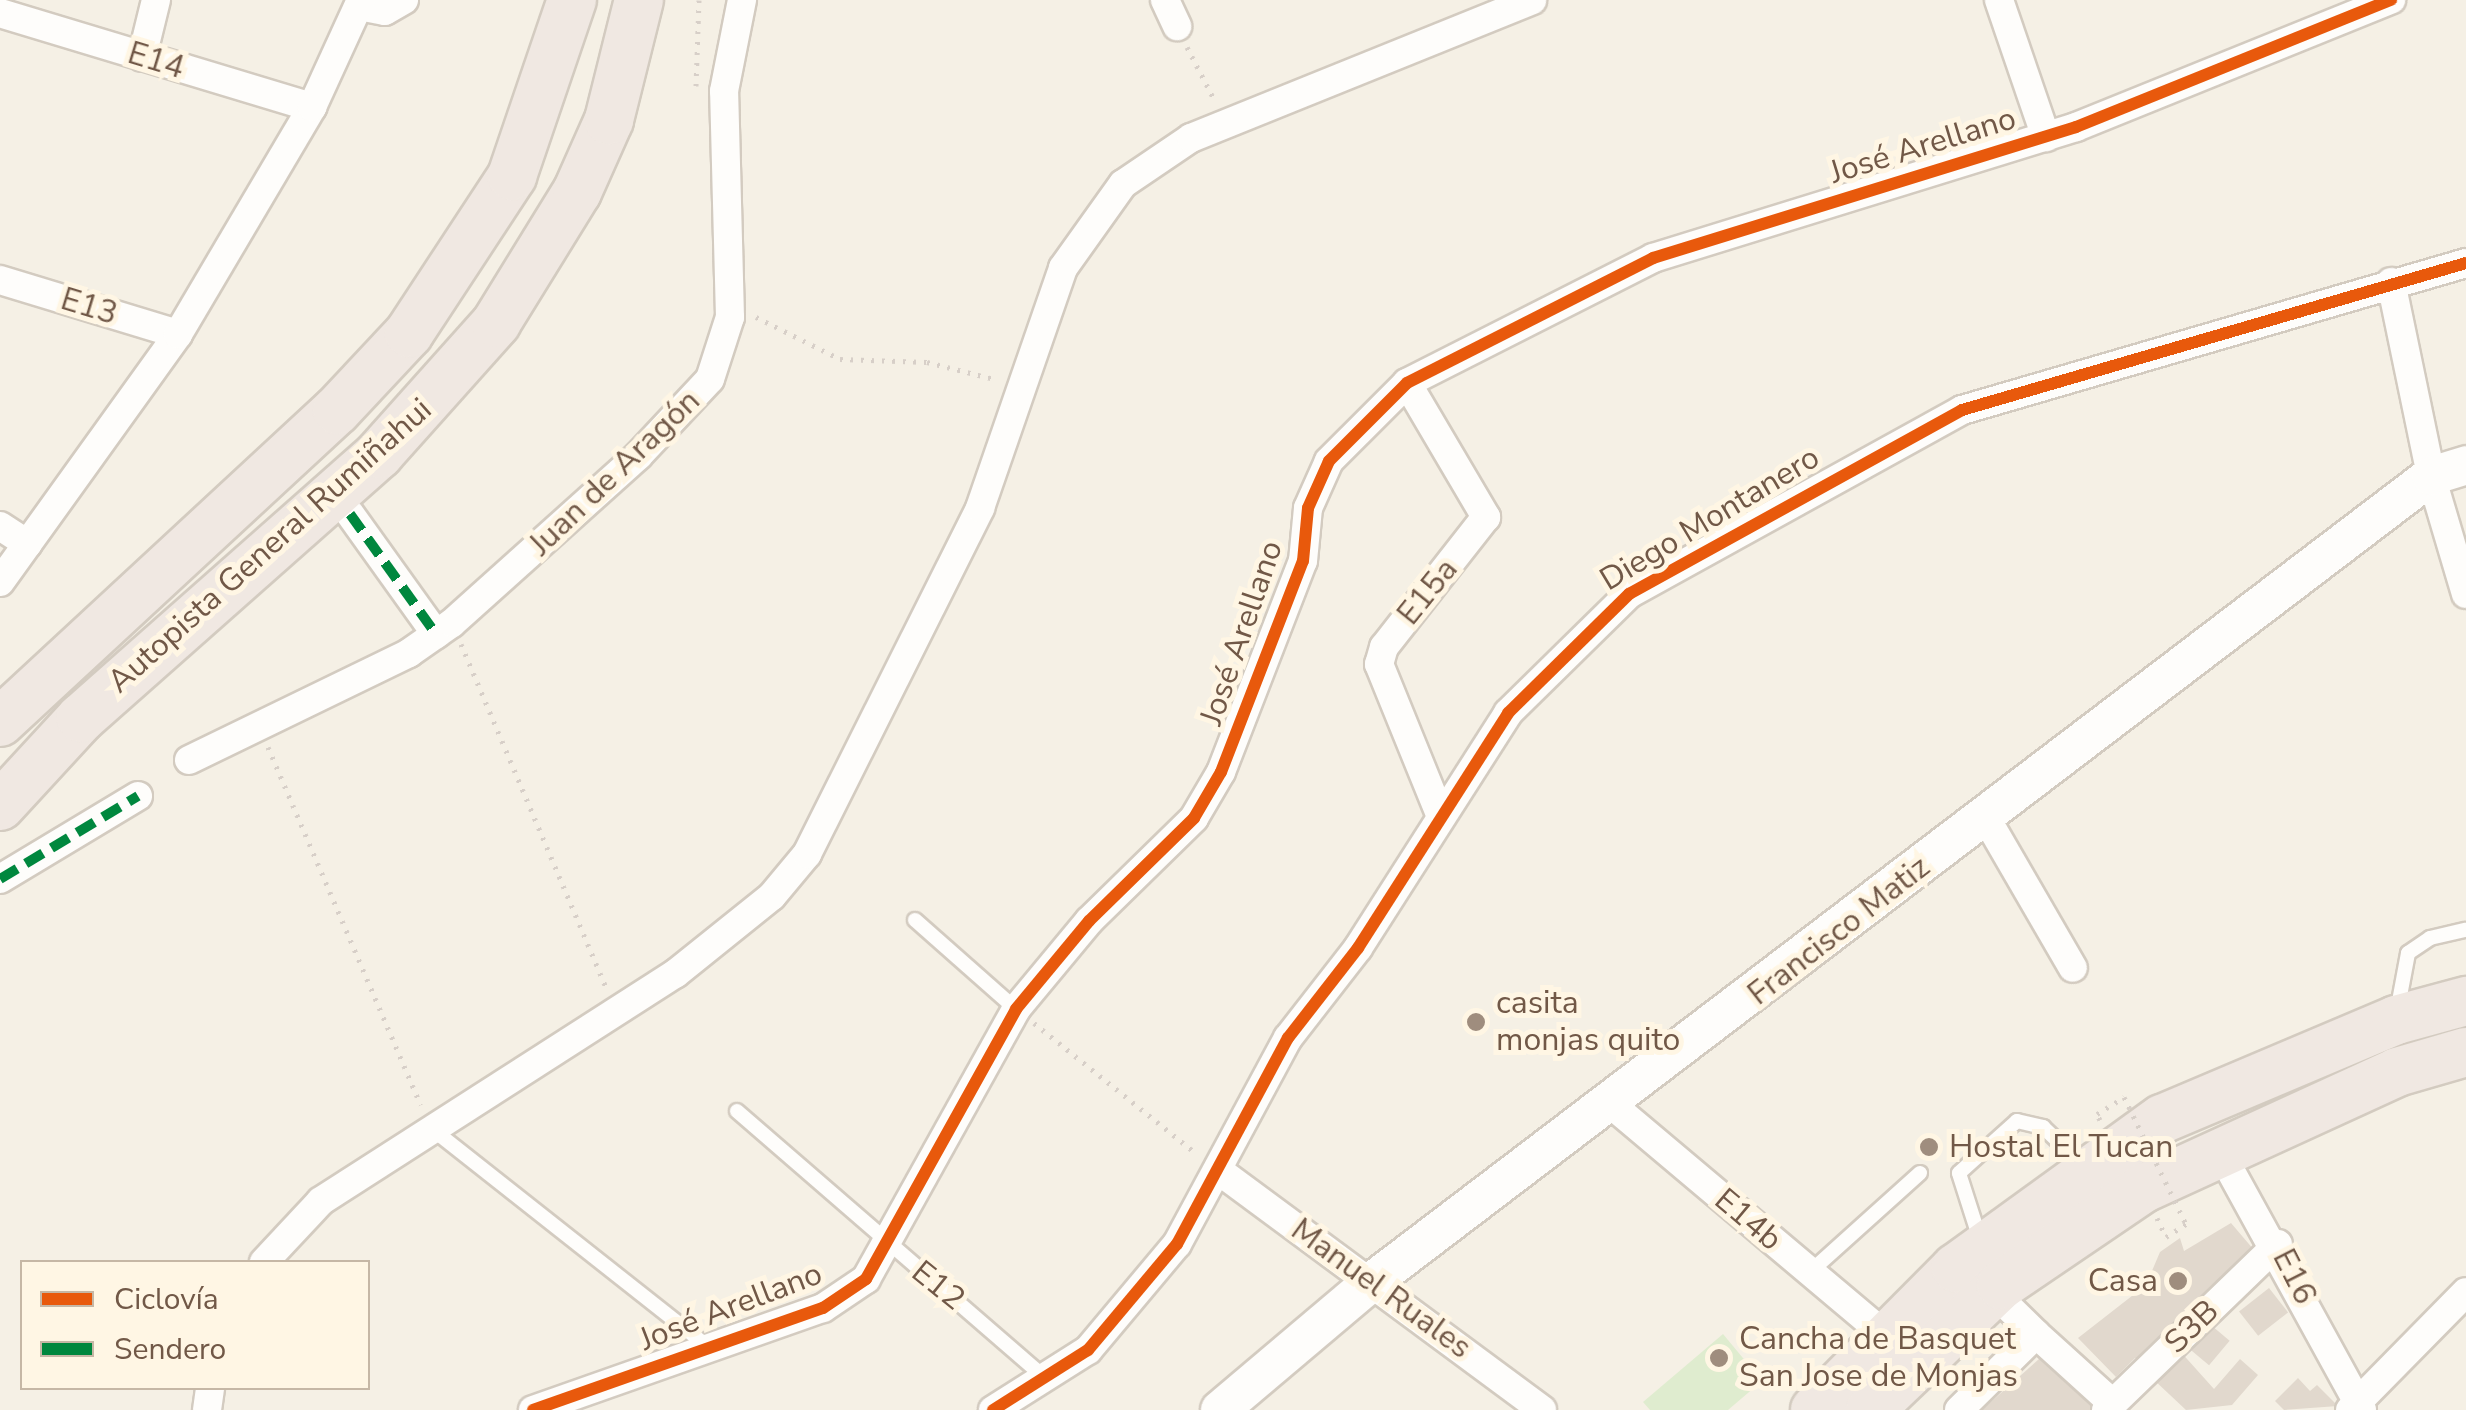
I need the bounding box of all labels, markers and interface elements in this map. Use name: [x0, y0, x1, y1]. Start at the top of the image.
street label: E14: [123, 34, 189, 88]
street label: José Arellano: [1825, 100, 2021, 192]
street label: E13: [56, 280, 122, 334]
street label: Juan de Aragón: [522, 382, 708, 564]
street label: Autopista General Rumiñahui: [100, 391, 440, 701]
street label: Diego Montanero: [1594, 438, 1826, 600]
street label: José Arellano: [1193, 536, 1291, 730]
street label: E15a: [1390, 551, 1466, 633]
street label: Francisco Matiz: [1741, 848, 1937, 1014]
place label: casita monjas quito: [1496, 985, 1680, 1060]
marker: casita monjas quito: [1465, 1011, 1487, 1033]
place label: Hostal El Tucan: [1949, 1128, 2173, 1166]
marker: Hostal El Tucan: [1918, 1136, 1940, 1158]
street label: E14b: [1707, 1181, 1789, 1259]
street label: Manuel Ruales: [1283, 1211, 1479, 1367]
street label: E16: [2264, 1243, 2324, 1311]
street label: E12: [904, 1253, 972, 1319]
street label: José Arellano: [634, 1255, 828, 1359]
legend: [20, 1260, 370, 1390]
place label: Casa: [2088, 1262, 2158, 1300]
marker: Casa: [2167, 1270, 2189, 1292]
text: Ciclovía: [114, 1279, 219, 1320]
street label: S3B: [2157, 1292, 2227, 1362]
place label: Cancha de Basquet San Jose de Monjas: [1739, 1321, 2018, 1396]
text: Sendero: [114, 1329, 226, 1370]
marker: Cancha de Basquet San Jose de Monjas: [1708, 1347, 1730, 1369]

